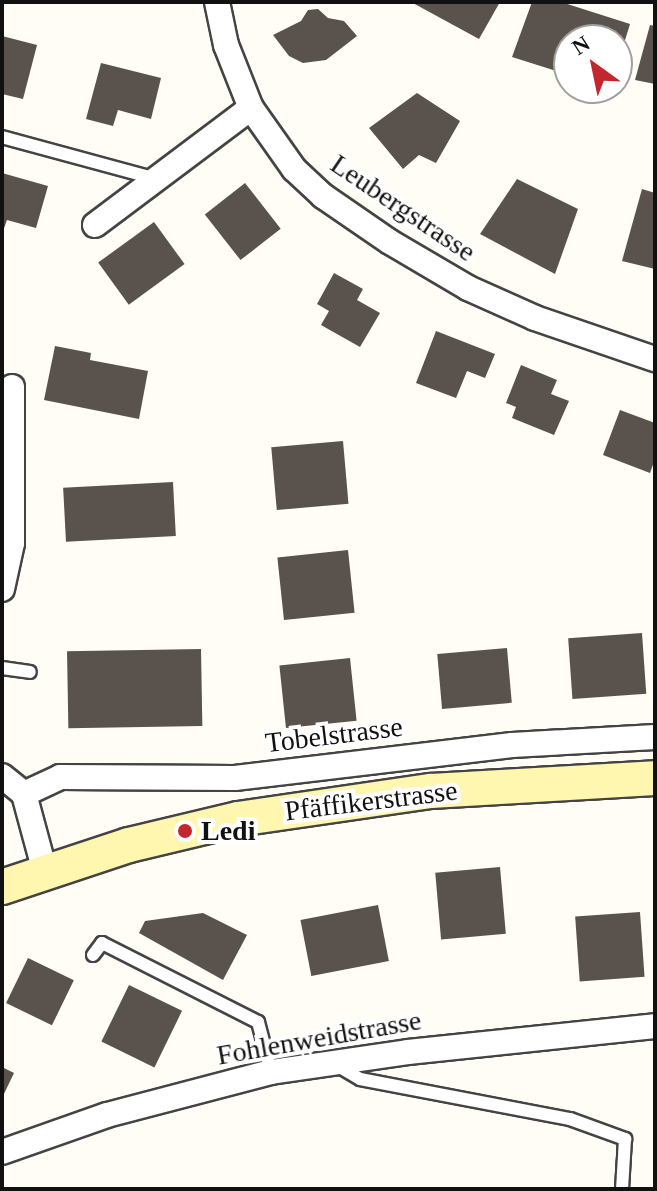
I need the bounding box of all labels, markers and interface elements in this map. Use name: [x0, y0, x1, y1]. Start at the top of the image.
north arrow: [553, 24, 633, 104]
text: N: [567, 30, 594, 60]
street label: Leubergstrasse: [324, 147, 482, 269]
street label: Tobelstrasse: [263, 710, 405, 760]
street label: Pfäffikerstrasse: [283, 774, 459, 828]
place label: Ledi: [201, 814, 255, 848]
marker: Ledi: [176, 822, 194, 840]
street label: Fohlenweidstrasse: [214, 1003, 424, 1073]

